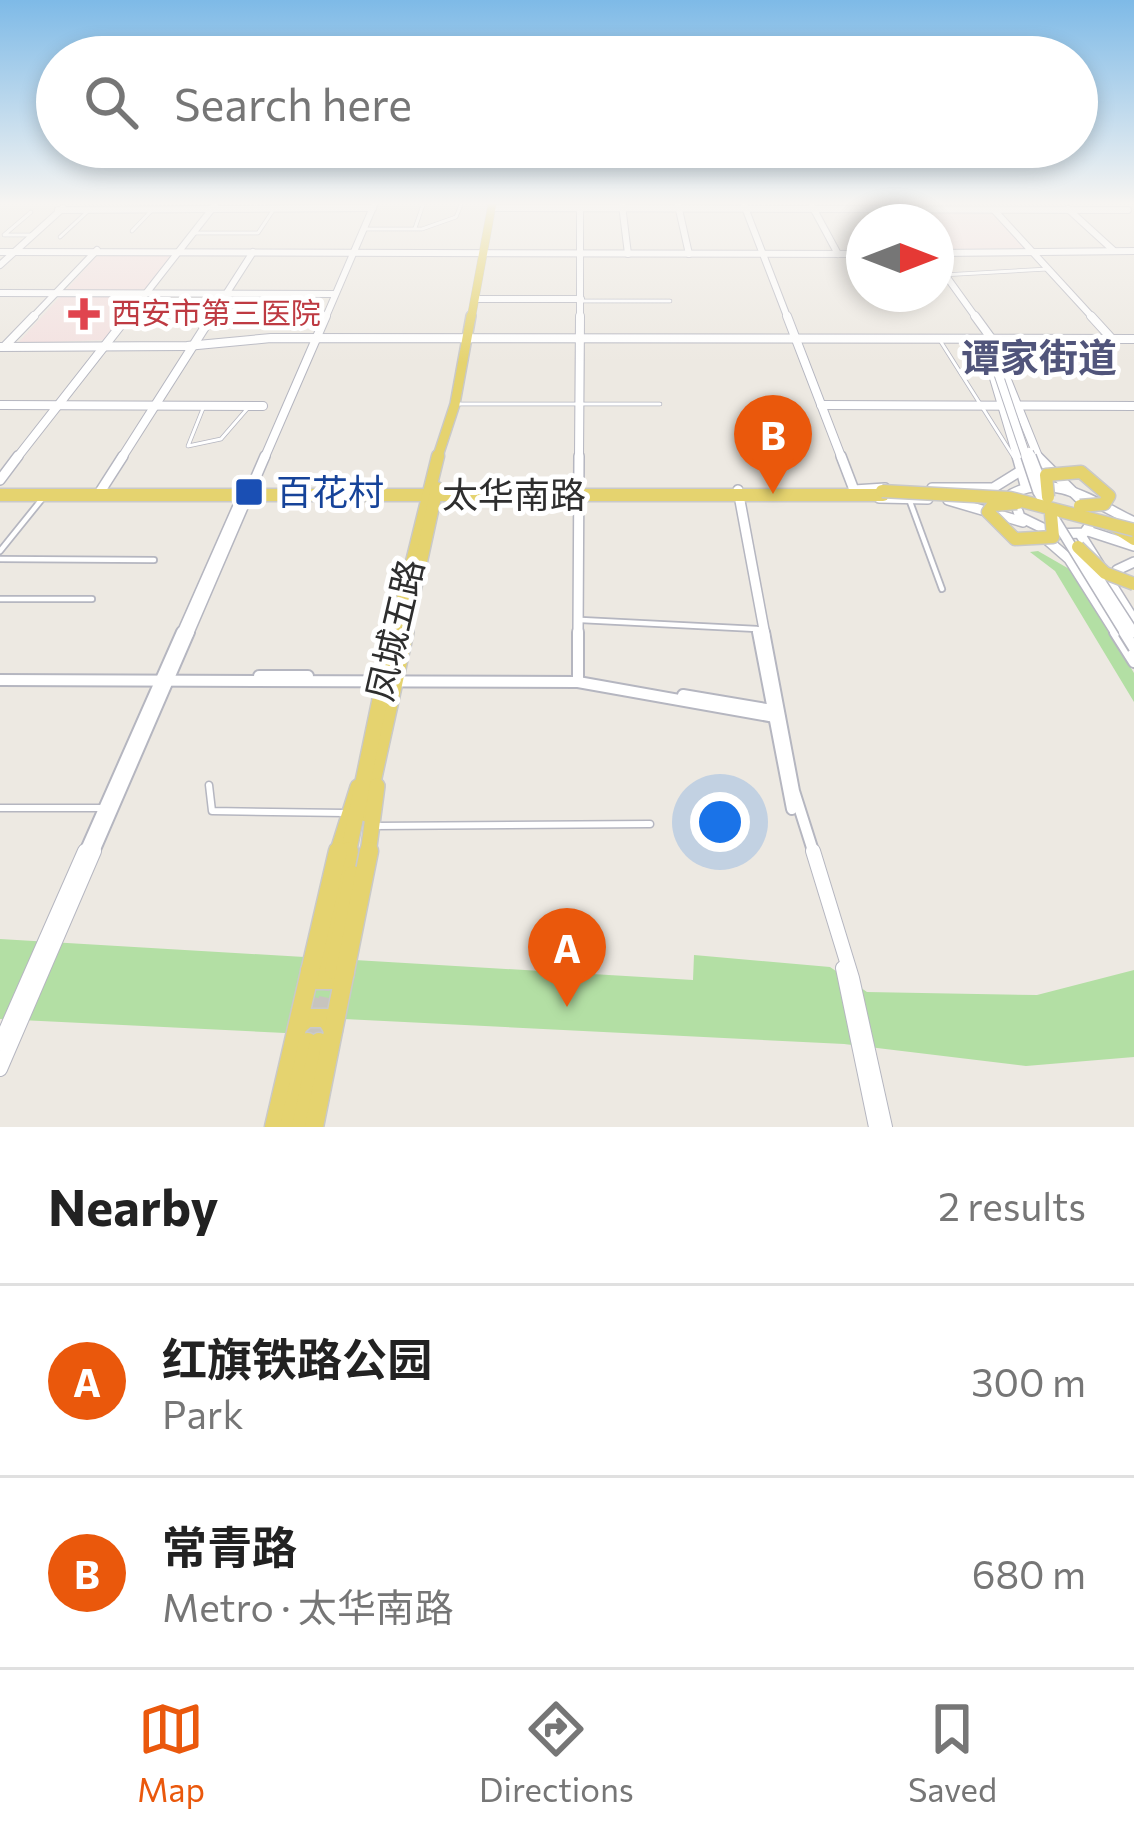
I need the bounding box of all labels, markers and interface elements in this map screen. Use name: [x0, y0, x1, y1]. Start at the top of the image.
search box: [36, 36, 1098, 168]
icon: search: [78, 69, 144, 135]
text: Search here: [174, 75, 412, 130]
north arrow: [846, 204, 954, 312]
place label: 西安市第三医院: [111, 293, 321, 330]
marker: 西安市第三医院: [68, 298, 100, 330]
district label: 谭家街道: [961, 332, 1117, 380]
pin: B: [734, 395, 812, 494]
place label: 百花村: [276, 468, 384, 512]
street label: 太华南路: [442, 471, 586, 515]
marker: 百花村: [233, 476, 265, 508]
street label: 凤城五路: [355, 554, 431, 705]
your location: [690, 792, 750, 852]
pin: A: [528, 908, 606, 1007]
text: Nearby: [48, 1174, 218, 1237]
text: 2 results: [938, 1181, 1086, 1229]
text: 红旗铁路公园: [162, 1330, 432, 1385]
text: A: [73, 1357, 101, 1405]
text: 300 m: [971, 1357, 1086, 1405]
text: Park: [162, 1389, 244, 1437]
text: 常青路: [162, 1518, 297, 1573]
text: B: [74, 1549, 100, 1597]
text: 680 m: [972, 1549, 1086, 1597]
text: Metro · 太华南路: [162, 1582, 454, 1630]
tab: Map: [137, 1696, 205, 1809]
tab: Directions: [479, 1696, 634, 1809]
tab: Saved: [908, 1696, 997, 1809]

